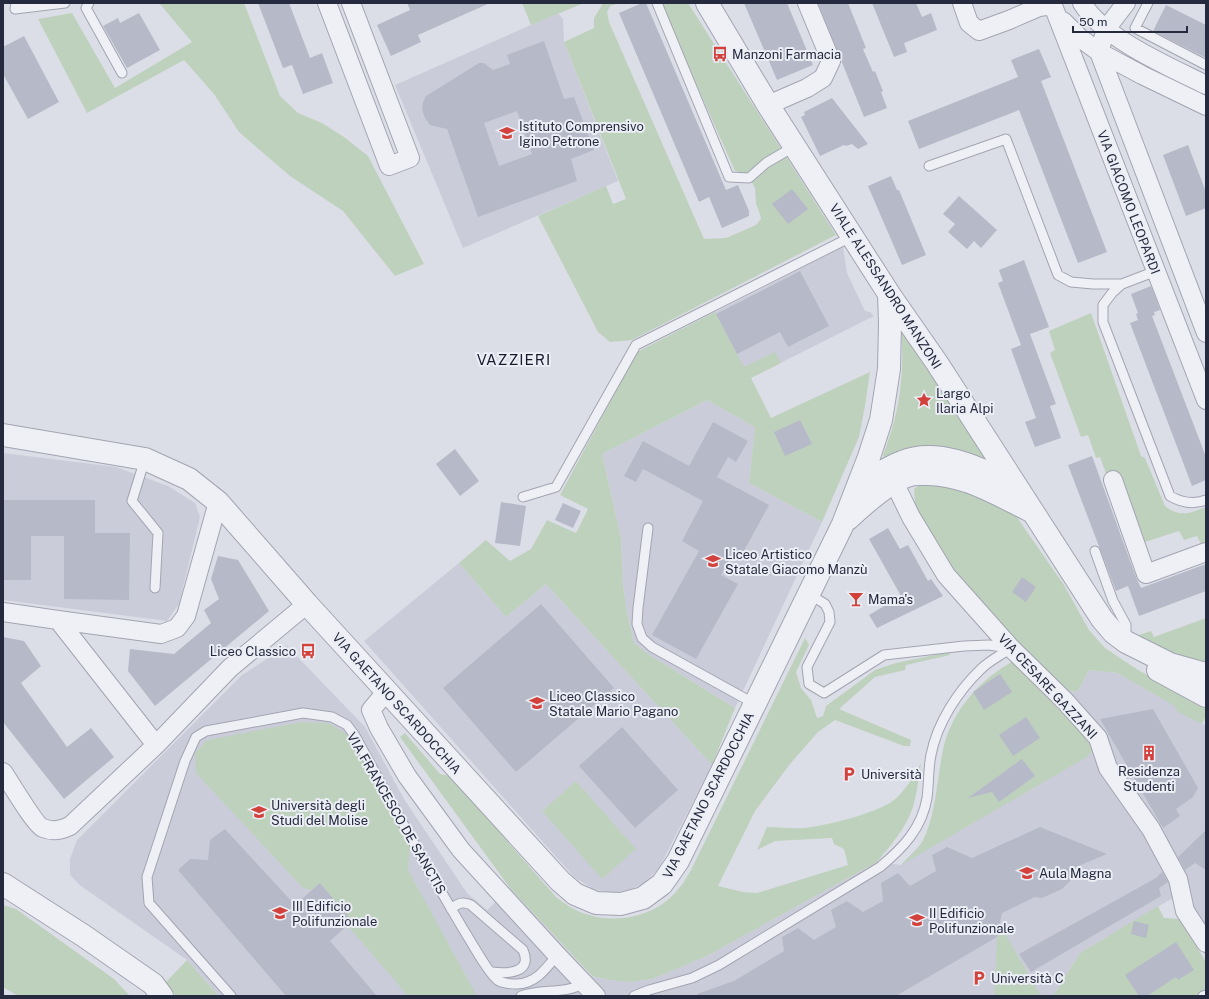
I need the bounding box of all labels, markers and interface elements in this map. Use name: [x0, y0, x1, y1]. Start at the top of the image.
scale bar: [1073, 8, 1187, 34]
text: 50 m: [1079, 15, 1107, 29]
bus stop icon: Manzoni Farmacia: [711, 45, 729, 63]
place label: Manzoni Farmacia: [732, 47, 841, 62]
place label: Istituto Comprensivo Igino Petrone: [519, 119, 644, 149]
school or university icon: Istituto Comprensivo Igino Petrone: [498, 124, 516, 142]
street label: VIA GIACOMO LEOPARDI: [1094, 128, 1163, 276]
street label: VIALE ALESSANDRO MANZONI: [827, 201, 945, 372]
district label: VAZZIERI: [477, 351, 551, 368]
place label: Largo Ilaria Alpi: [936, 386, 993, 416]
place icon: Largo Ilaria Alpi: [915, 391, 933, 409]
place label: Liceo Artistico Statale Giacomo Manzù: [725, 547, 868, 577]
school or university icon: Liceo Artistico Statale Giacomo Manzù: [704, 552, 722, 570]
bar icon: Mama's: [847, 590, 865, 608]
place label: Mama's: [868, 592, 913, 607]
street label: VIA GAETANO SCARDOCCHIA: [329, 630, 464, 777]
street label: VIA CESARE GAZZANI: [995, 631, 1100, 742]
bus stop icon: Liceo Classico: [299, 642, 317, 660]
place label: Liceo Classico: [210, 644, 296, 659]
place label: Liceo Classico Statale Mario Pagano: [549, 689, 678, 719]
school or university icon: Liceo Classico Statale Mario Pagano: [528, 694, 546, 712]
street label: VIA GAETANO SCARDOCCHIA: [660, 709, 757, 881]
street label: VIA FRANCESCO DE SANCTIS: [344, 730, 449, 897]
building icon: Residenza Studenti: [1140, 744, 1158, 762]
place label: Residenza Studenti: [1118, 764, 1180, 794]
parking icon: Università: [840, 765, 858, 783]
place label: Università: [861, 767, 922, 782]
place label: Università degli Studi del Molise: [271, 798, 368, 828]
school or university icon: Università degli Studi del Molise: [250, 803, 268, 821]
school or university icon: Aula Magna: [1018, 864, 1036, 882]
place label: Aula Magna: [1039, 866, 1111, 881]
place label: III Edificio Polifunzionale: [292, 899, 377, 929]
school or university icon: III Edificio Polifunzionale: [271, 904, 289, 922]
place label: II Edificio Polifunzionale: [929, 906, 1014, 936]
school or university icon: II Edificio Polifunzionale: [908, 911, 926, 929]
parking icon: Università C: [970, 969, 988, 987]
place label: Università C: [991, 971, 1064, 986]

